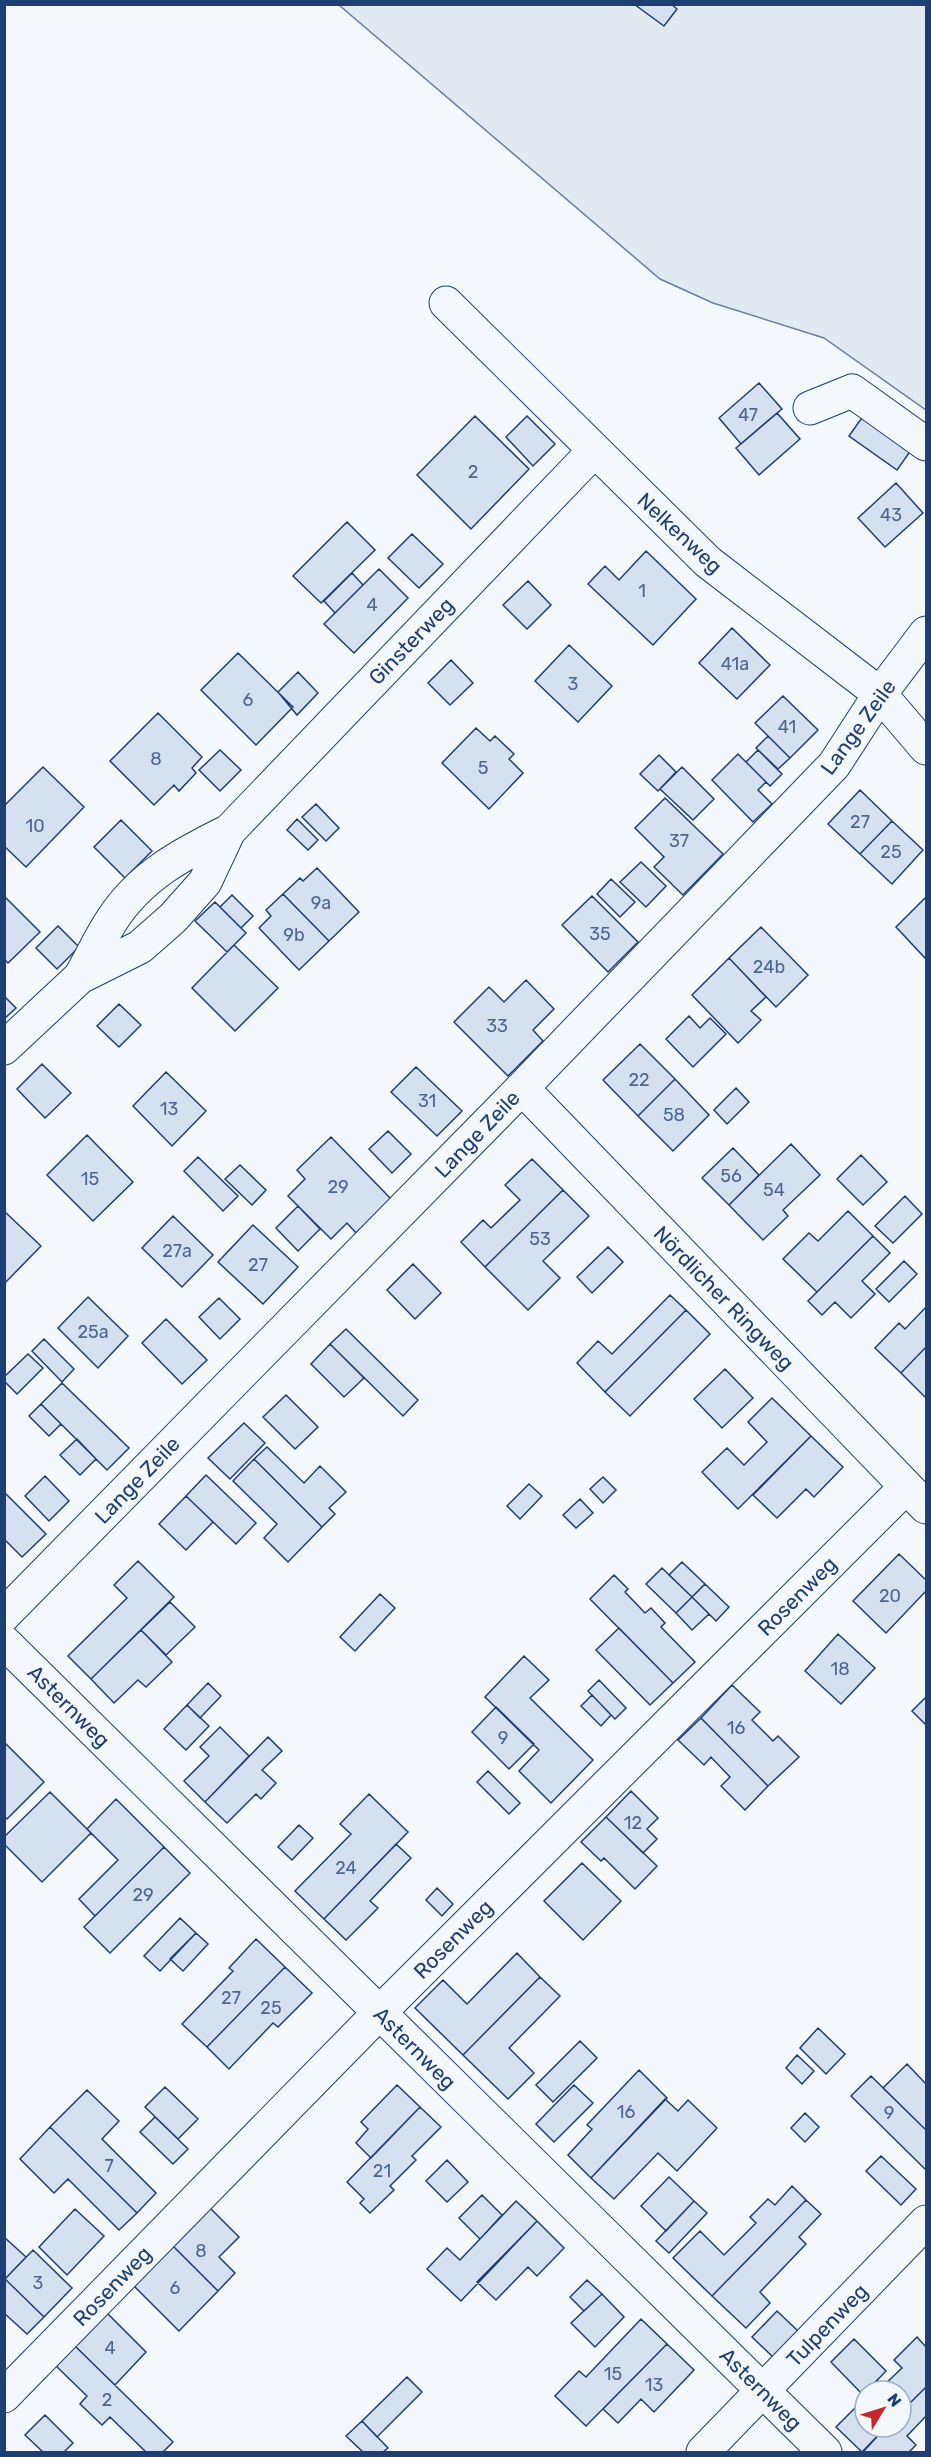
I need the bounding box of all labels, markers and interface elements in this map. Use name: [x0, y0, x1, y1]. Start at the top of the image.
house number: 47: [738, 404, 758, 426]
house number: 2: [468, 461, 478, 483]
street label: Nelkenweg: [632, 487, 728, 579]
house number: 43: [880, 504, 902, 526]
house number: 1: [638, 580, 646, 602]
street label: Ginsterweg: [363, 592, 459, 690]
house number: 4: [366, 594, 378, 616]
house number: 41a: [721, 653, 749, 675]
house number: 3: [568, 673, 578, 695]
street label: Lange Zeile: [815, 675, 901, 779]
house number: 6: [243, 689, 254, 711]
house number: 41: [778, 716, 796, 738]
house number: 8: [150, 748, 162, 770]
house number: 5: [478, 757, 488, 779]
house number: 27: [850, 811, 870, 833]
house number: 10: [25, 815, 45, 837]
house number: 37: [669, 830, 689, 852]
house number: 25: [880, 841, 902, 863]
house number: 9a: [311, 892, 331, 914]
house number: 35: [589, 923, 611, 945]
house number: 9b: [283, 924, 305, 946]
house number: 24b: [753, 956, 785, 978]
house number: 33: [486, 1015, 508, 1037]
house number: 22: [628, 1069, 650, 1091]
street label: Lange Zeile: [429, 1085, 525, 1183]
house number: 31: [418, 1090, 436, 1112]
house number: 13: [160, 1098, 178, 1120]
house number: 58: [663, 1104, 685, 1126]
house number: 56: [720, 1165, 742, 1187]
house number: 15: [81, 1168, 99, 1190]
house number: 29: [327, 1176, 349, 1198]
house number: 54: [763, 1179, 785, 1201]
street label: Nördlicher Ringweg: [649, 1221, 799, 1375]
house number: 53: [529, 1228, 551, 1250]
house number: 27a: [162, 1240, 192, 1262]
house number: 27: [248, 1254, 268, 1276]
house number: 25a: [77, 1321, 109, 1343]
street label: Lange Zeile: [89, 1431, 185, 1529]
street label: Rosenweg: [752, 1551, 842, 1641]
house number: 20: [879, 1585, 901, 1607]
house number: 18: [830, 1658, 850, 1680]
street label: Asternweg: [23, 1660, 115, 1752]
house number: 16: [727, 1717, 745, 1739]
house number: 9: [498, 1727, 508, 1749]
house number: 12: [624, 1812, 642, 1834]
house number: 24: [335, 1857, 357, 1879]
house number: 29: [132, 1884, 154, 1906]
street label: Rosenweg: [408, 1894, 498, 1984]
house number: 27: [221, 1987, 241, 2009]
house number: 25: [260, 1997, 282, 2019]
street label: Asternweg: [369, 2002, 461, 2094]
house number: 16: [617, 2101, 635, 2123]
house number: 9: [884, 2102, 894, 2124]
house number: 7: [104, 2155, 114, 2177]
house number: 21: [373, 2160, 391, 2182]
house number: 8: [195, 2240, 207, 2262]
street label: Rosenweg: [68, 2241, 156, 2331]
house number: 3: [33, 2272, 43, 2294]
house number: 6: [170, 2277, 181, 2299]
street label: Tulpenweg: [781, 2278, 873, 2372]
house number: 4: [104, 2337, 116, 2359]
street label: Asternweg: [715, 2343, 807, 2435]
house number: 15: [604, 2363, 622, 2385]
house number: 13: [645, 2374, 663, 2396]
north arrow: [853, 2379, 913, 2439]
house number: 2: [102, 2389, 112, 2411]
text: N: [883, 2390, 905, 2410]

